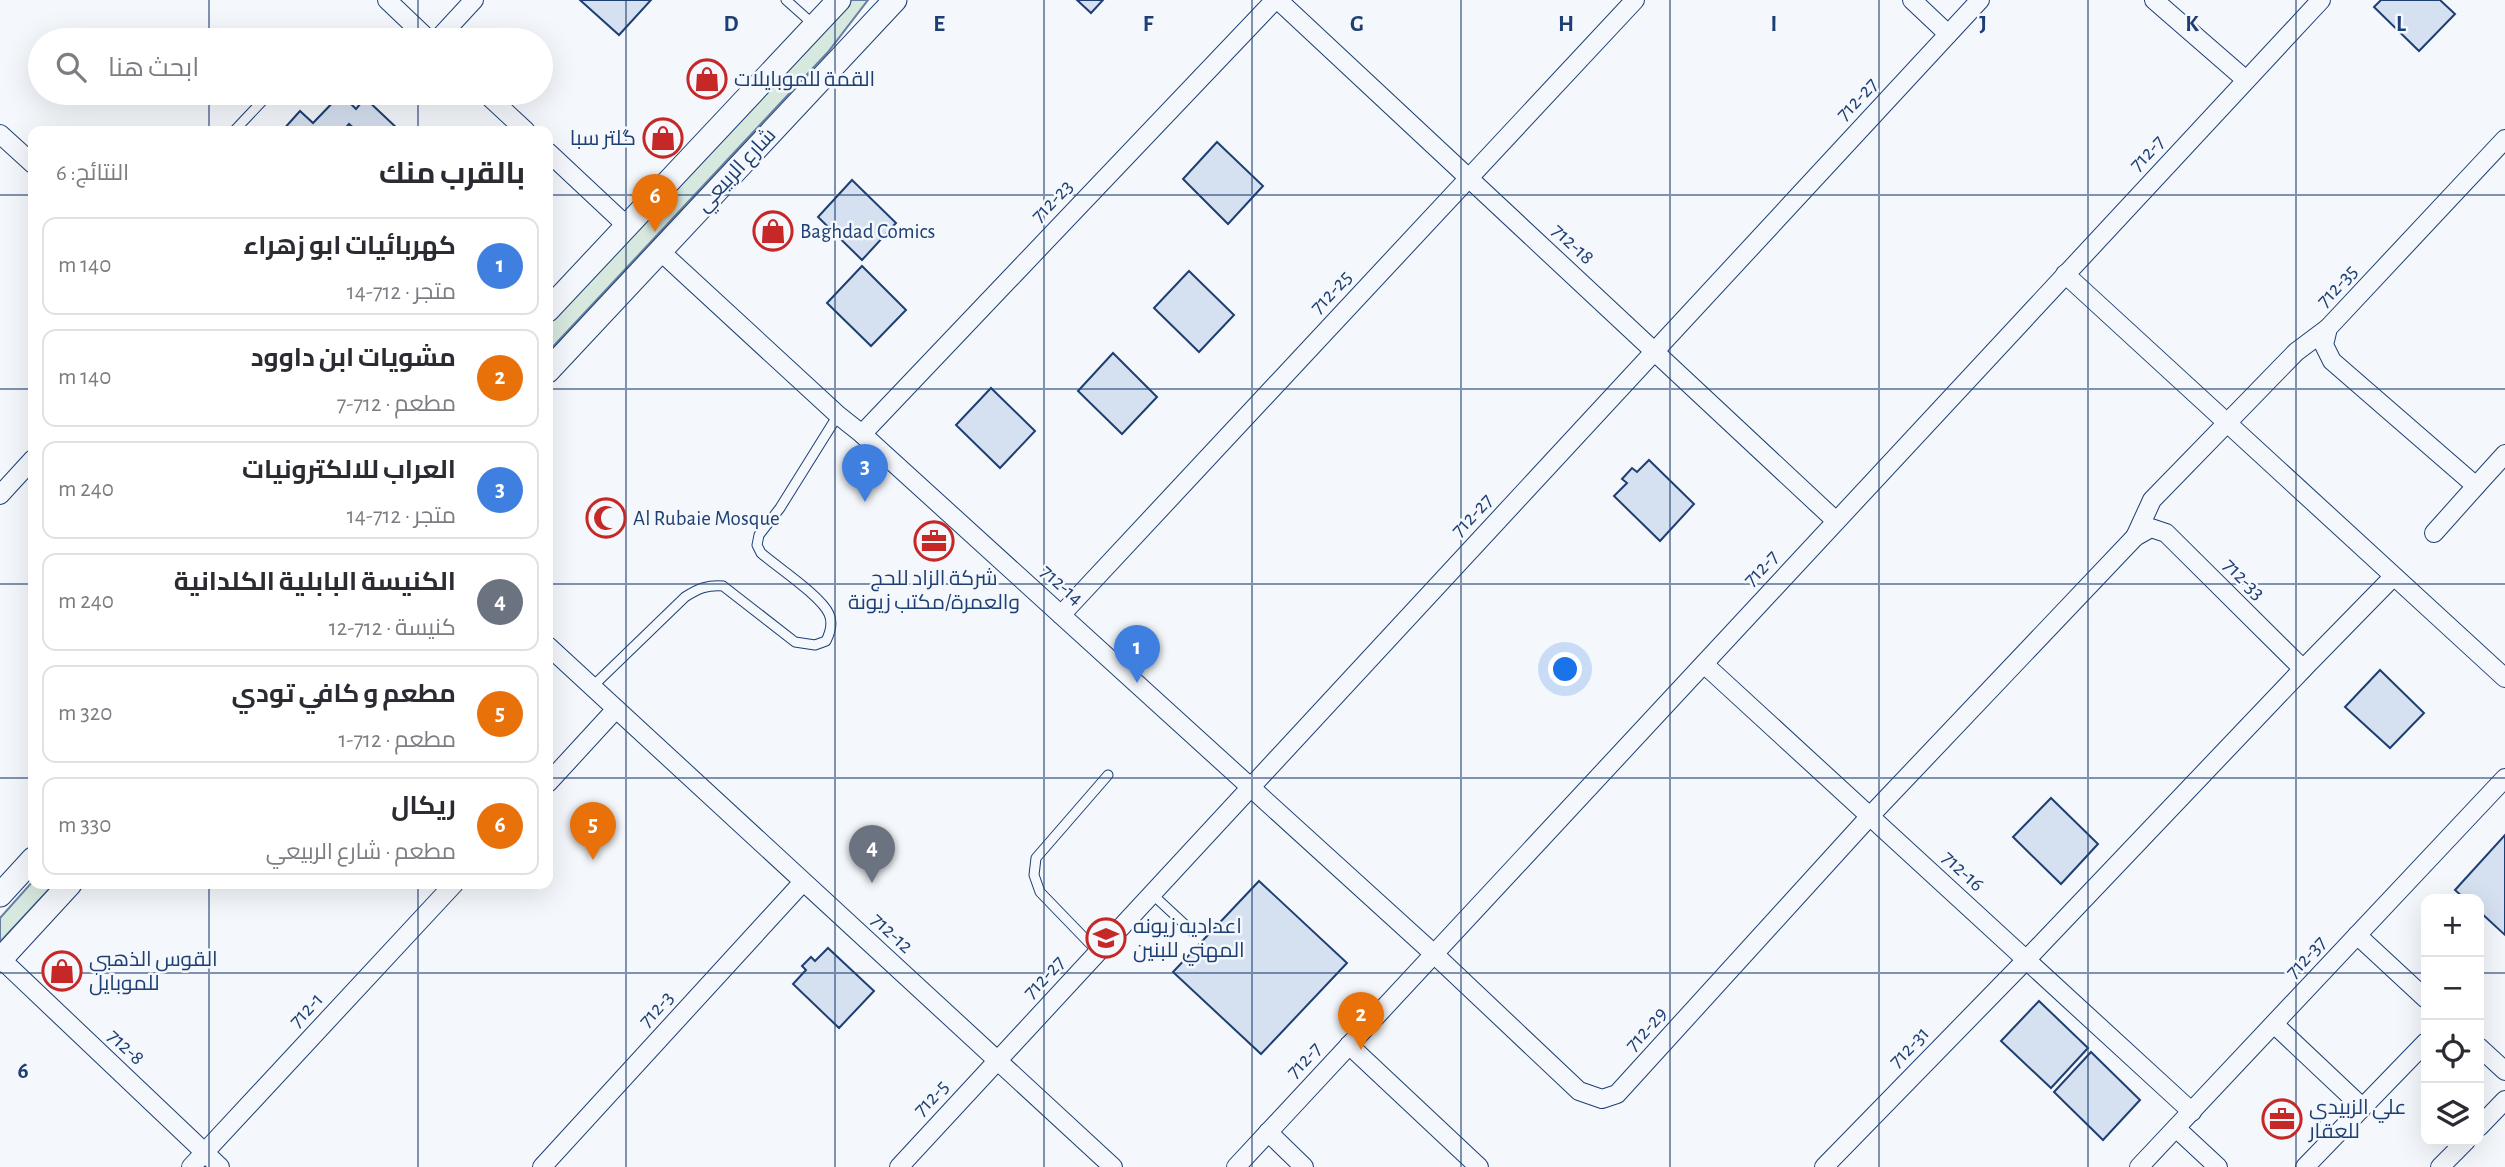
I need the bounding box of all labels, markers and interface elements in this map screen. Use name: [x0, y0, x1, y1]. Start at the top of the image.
text: D: [723, 13, 739, 36]
text: E: [933, 13, 945, 36]
text: F: [1143, 13, 1154, 36]
text: G: [1350, 13, 1364, 36]
text: H: [1558, 13, 1574, 36]
text: I: [1771, 13, 1777, 36]
text: J: [1979, 13, 1987, 36]
text: K: [2185, 13, 2199, 36]
text: L: [2396, 13, 2406, 36]
search box: [28, 28, 553, 105]
icon: search: [52, 48, 90, 86]
text: ابحث هنا: [108, 55, 199, 81]
shop icon: القمة للموبايلات: [686, 58, 728, 100]
place label: القمة للموبايلات: [734, 69, 875, 91]
street label: 712-27: [1832, 73, 1882, 125]
shop icon: گلتر سبا: [642, 117, 684, 159]
street label: شارع الربيعي: [692, 124, 783, 219]
place label: گلتر سبا: [570, 128, 636, 150]
street label: 712-7: [2125, 131, 2169, 175]
text: بالقرب منك: [379, 159, 525, 189]
text: النتائج: 6: [56, 162, 129, 185]
pin: 6: [632, 174, 678, 232]
street label: 712-23: [1027, 176, 1077, 226]
shop icon: Baghdad Comics: [752, 210, 794, 252]
street label: 712-18: [1548, 220, 1598, 268]
place label: Baghdad Comics: [800, 221, 935, 242]
text: كهربائيات ابو زهراء: [243, 233, 456, 259]
text: 140 m: [58, 254, 111, 277]
text: 1: [496, 254, 504, 277]
street label: 712-35: [2312, 261, 2362, 311]
street label: 712-25: [1306, 266, 1356, 318]
text: متجر · 712-14: [347, 281, 456, 304]
text: مشويات ابن داوود: [251, 345, 456, 371]
text: 140 m: [58, 366, 111, 389]
text: 2: [495, 366, 505, 389]
text: مطعم · 712-7: [337, 393, 456, 416]
pin: 3: [842, 444, 888, 502]
text: العراب للالكترونيات: [242, 457, 456, 483]
text: 240 m: [58, 478, 114, 501]
text: 3: [495, 478, 505, 501]
street label: 712-27: [1447, 489, 1497, 541]
mosque icon: Al Rubaie Mosque: [585, 497, 627, 539]
text: متجر · 712-14: [347, 505, 456, 528]
place label: Al Rubaie Mosque: [633, 508, 780, 529]
office icon: شركة الزاد للحج والعمرة/مكتب زيونة: [913, 520, 955, 562]
street label: 712-7: [1739, 546, 1783, 590]
street label: 712-33: [2219, 554, 2269, 604]
street label: 712-14: [1037, 561, 1087, 609]
place label: شركة الزاد للحج والعمرة/مكتب زيونة: [848, 568, 1020, 614]
text: الكنيسة البابلية الكلدانية: [174, 569, 456, 595]
text: 240 m: [58, 590, 114, 613]
text: 4: [494, 590, 506, 613]
text: كنيسة · 712-12: [329, 617, 456, 640]
pin: 1: [1114, 625, 1160, 683]
your location: [1548, 652, 1582, 686]
text: مطعم و كافي تودي: [231, 681, 456, 707]
text: 320 m: [58, 702, 112, 725]
text: 5: [495, 702, 505, 725]
text: مطعم · 712-1: [338, 729, 456, 752]
text: ريكال: [391, 793, 456, 819]
pin: 5: [570, 802, 616, 860]
text: 330 m: [58, 814, 111, 837]
text: 6: [494, 814, 506, 837]
pin: 4: [849, 825, 895, 883]
text: مطعم · شارع الربيعي: [266, 841, 456, 864]
street label: 712-16: [1938, 847, 1988, 895]
map controls: [2421, 894, 2484, 1146]
button: +: [2421, 894, 2484, 957]
street label: 712-12: [867, 909, 917, 957]
place label: اعداديه زيونه المهني للبنين: [1133, 916, 1245, 966]
school or university icon: اعداديه زيونه المهني للبنين: [1085, 917, 1127, 959]
street label: 712-37: [2281, 932, 2331, 982]
place label: القوس الذهبي للموبايل: [89, 949, 218, 996]
shop icon: القوس الذهبي للموبايل: [41, 950, 83, 992]
street label: 712-27: [1019, 951, 1069, 1003]
button: −: [2421, 957, 2484, 1020]
street label: 712-3: [635, 987, 677, 1031]
street label: 712-1: [285, 988, 327, 1032]
pin: 2: [1338, 992, 1384, 1050]
street label: 712-29: [1621, 1003, 1671, 1055]
button: locate: [2421, 1020, 2484, 1083]
street label: 712-31: [1885, 1022, 1933, 1072]
street label: 712-8: [104, 1025, 148, 1069]
street label: 712-7: [1282, 1038, 1326, 1082]
text: 6: [17, 1060, 29, 1083]
street label: 712-5: [909, 1076, 953, 1120]
button: layers: [2421, 1083, 2484, 1146]
place label: علي الزبيدي للعقار: [2308, 1097, 2407, 1143]
office icon: علي الزبيدي للعقار: [2261, 1098, 2303, 1140]

